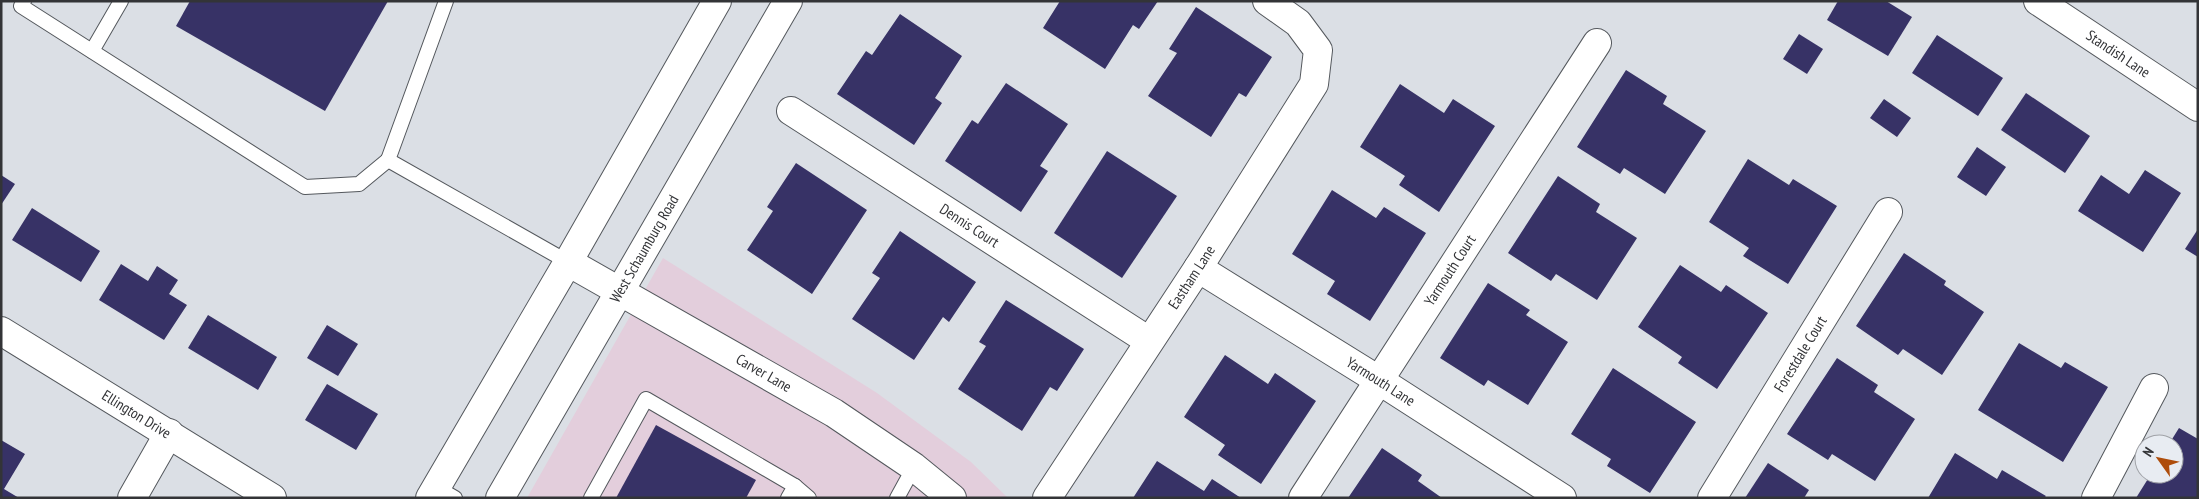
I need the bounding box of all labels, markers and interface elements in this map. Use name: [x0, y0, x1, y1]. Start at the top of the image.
street label: Standish Lane: [2083, 26, 2154, 82]
street label: West Schaumburg Road: [605, 191, 683, 306]
street label: Dennis Court: [936, 199, 1003, 251]
street label: Yarmouth Court: [1420, 231, 1480, 309]
street label: Eastham Lane: [1164, 242, 1219, 312]
street label: Forestdale Court: [1770, 312, 1831, 395]
street label: Carver Lane: [733, 349, 795, 396]
street label: Yarmouth Lane: [1343, 352, 1419, 410]
street label: Ellington Drive: [99, 386, 175, 442]
north arrow: [2134, 434, 2184, 484]
text: N: [2138, 444, 2158, 460]

